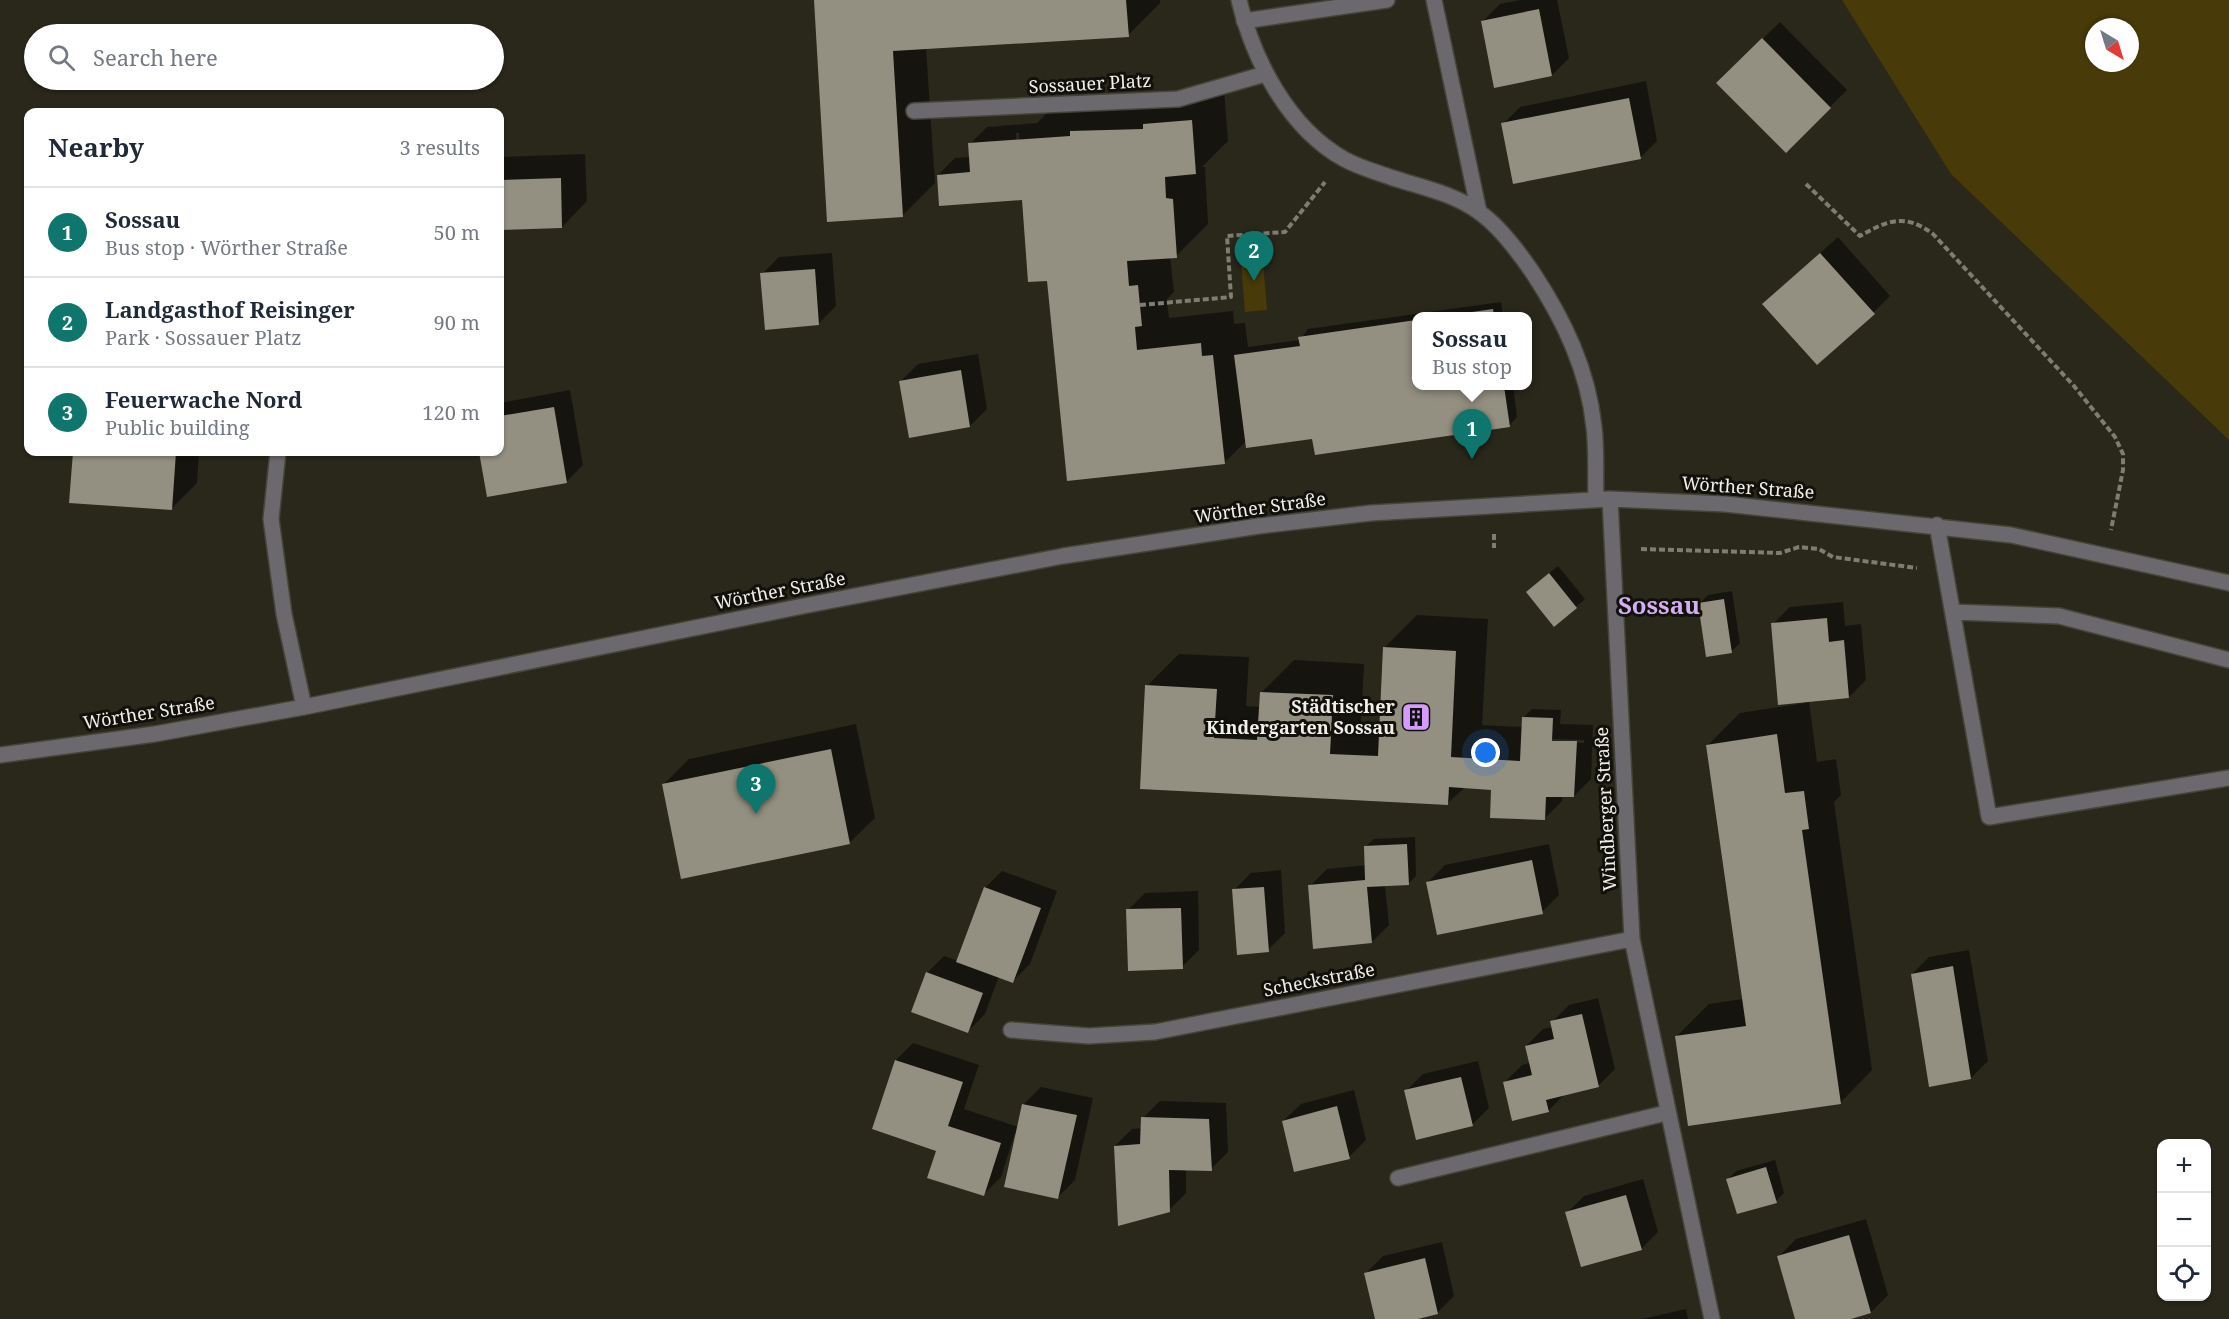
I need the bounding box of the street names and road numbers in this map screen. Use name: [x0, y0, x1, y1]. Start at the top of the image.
street label: Sossauer Platz: [1028, 68, 1152, 98]
street label: Wörther Straße: [1681, 470, 1815, 504]
street label: Wörther Straße: [1192, 486, 1327, 528]
street label: Wörther Straße: [712, 566, 847, 614]
street label: Wörther Straße: [81, 690, 216, 734]
street label: Windberger Straße: [1589, 726, 1621, 892]
street label: Scheckstraße: [1261, 956, 1377, 1002]

